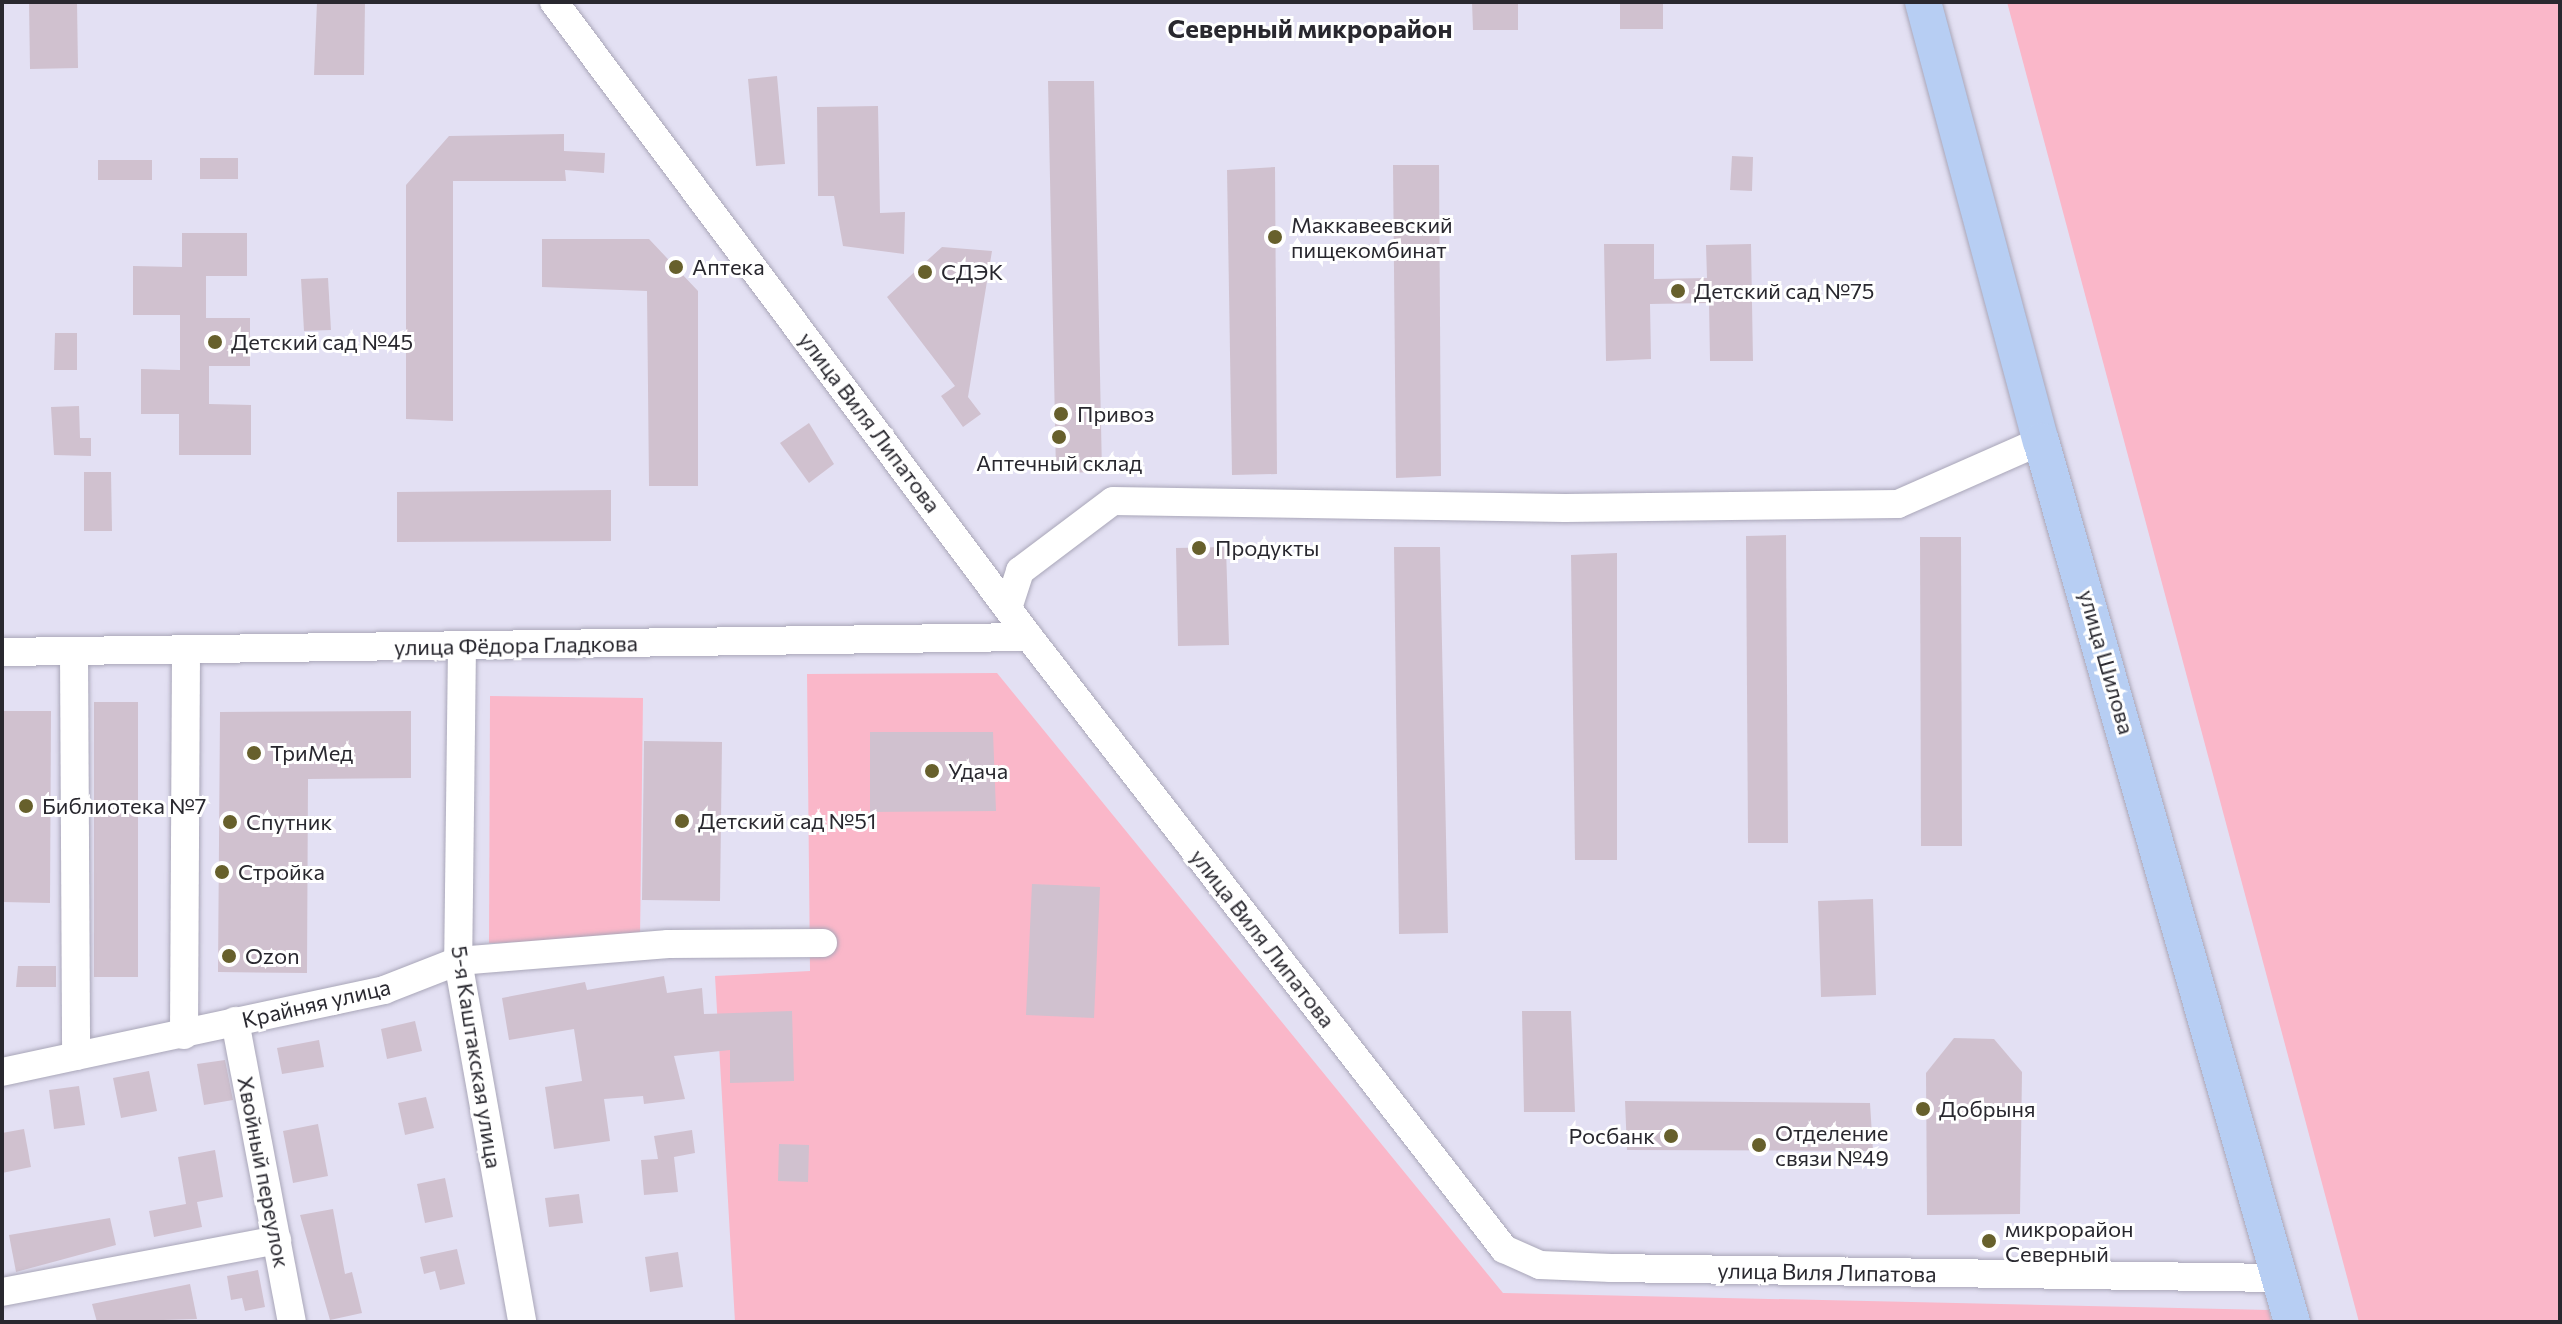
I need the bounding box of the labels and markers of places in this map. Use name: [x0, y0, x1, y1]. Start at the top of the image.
place label: Маккавеевский пищекомбинат: [1291, 211, 1453, 262]
marker: Маккавеевский пищекомбинат: [1266, 228, 1284, 246]
place label: Аптека: [692, 254, 765, 280]
marker: Аптека: [667, 258, 685, 276]
place label: СДЭК: [941, 259, 1003, 285]
marker: СДЭК: [916, 263, 934, 281]
place label: Детский сад №75: [1694, 278, 1874, 304]
marker: Детский сад №75: [1669, 282, 1687, 300]
place label: Детский сад №45: [231, 329, 413, 355]
marker: Детский сад №45: [206, 333, 224, 351]
place label: Привоз: [1077, 401, 1154, 427]
marker: Привоз: [1052, 405, 1070, 423]
marker: Аптечный склад: [1050, 428, 1068, 446]
place label: Аптечный склад: [976, 450, 1142, 476]
place label: Продукты: [1215, 535, 1319, 561]
marker: Продукты: [1190, 539, 1208, 557]
place label: ТриМед: [270, 740, 353, 766]
marker: ТриМед: [245, 744, 263, 762]
place label: Удача: [948, 758, 1008, 784]
marker: Удача: [923, 762, 941, 780]
place label: Библиотека №7: [42, 793, 206, 819]
marker: Библиотека №7: [17, 797, 35, 815]
place label: Детский сад №51: [698, 808, 876, 834]
place label: Спутник: [246, 809, 332, 835]
marker: Детский сад №51: [673, 812, 691, 830]
marker: Спутник: [221, 813, 239, 831]
place label: Стройка: [238, 859, 325, 885]
marker: Стройка: [213, 863, 231, 881]
place label: Ozon: [245, 943, 300, 969]
marker: Ozon: [220, 947, 238, 965]
place label: Добрыня: [1939, 1096, 2036, 1122]
marker: Добрыня: [1914, 1100, 1932, 1118]
place label: Отделение связи №49: [1775, 1119, 1889, 1170]
place label: Росбанк: [1569, 1123, 1655, 1149]
marker: Росбанк: [1662, 1127, 1680, 1145]
marker: Отделение связи №49: [1750, 1136, 1768, 1154]
place label: микрорайон Северный: [2005, 1215, 2134, 1266]
marker: микрорайон Северный: [1980, 1232, 1998, 1250]

